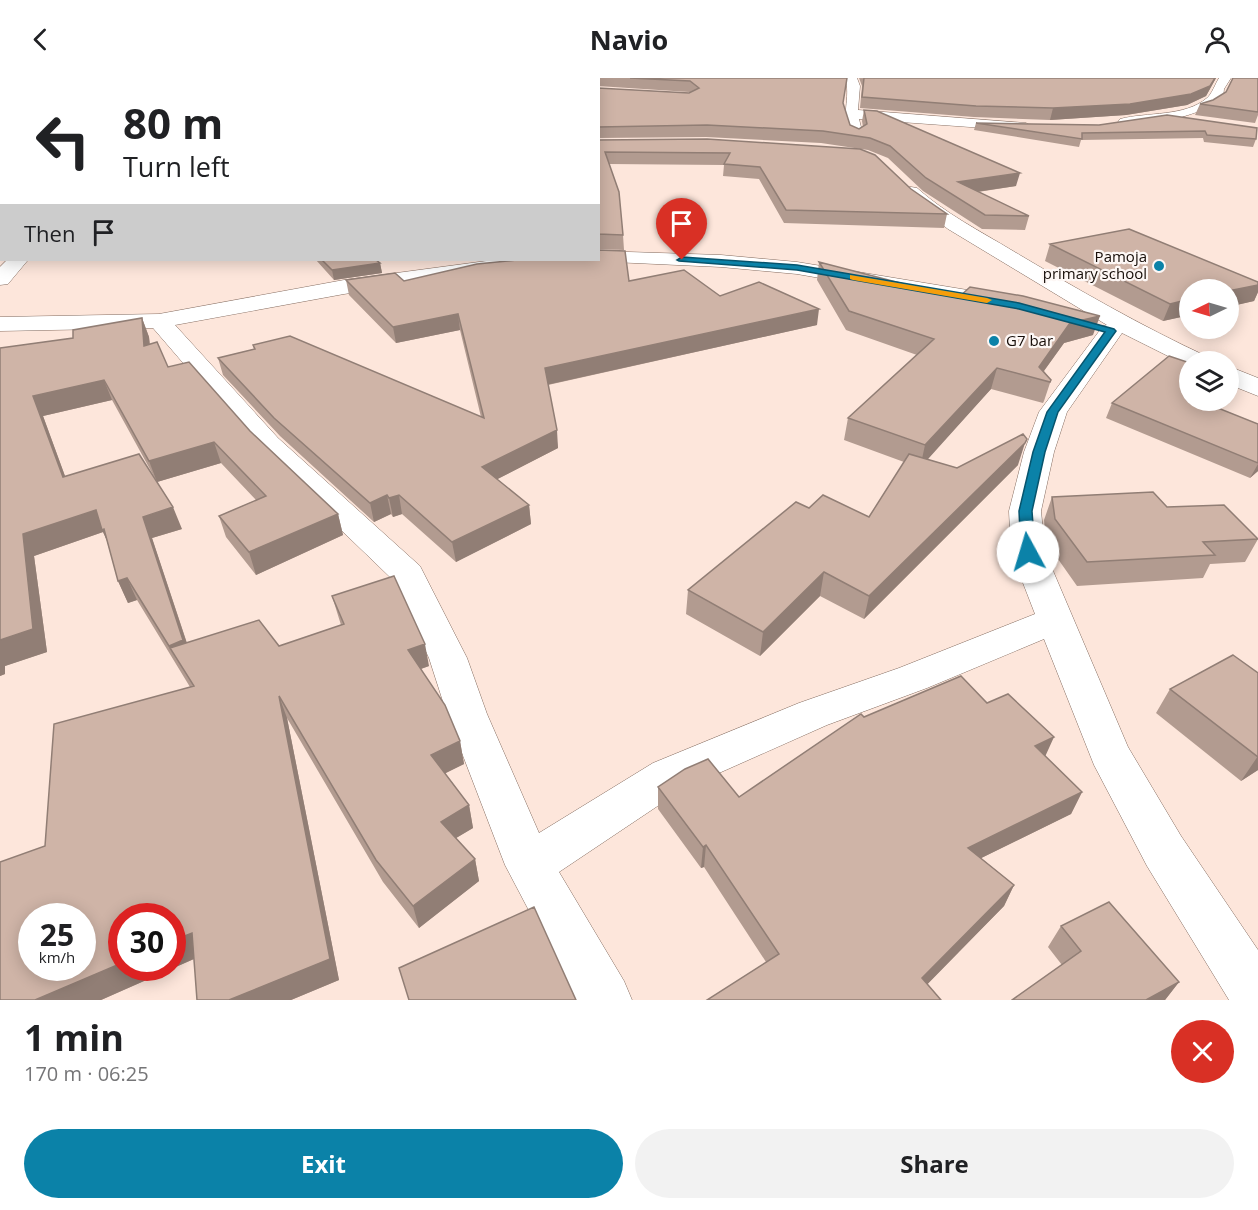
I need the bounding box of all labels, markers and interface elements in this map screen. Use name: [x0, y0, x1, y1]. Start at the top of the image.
text: Navio: [590, 21, 668, 58]
icon: back: [24, 23, 57, 56]
icon: person: [1201, 23, 1234, 56]
text: 80 m: [123, 94, 223, 151]
icon: left: [24, 102, 102, 180]
text: Turn left: [123, 148, 230, 185]
pin: [656, 198, 707, 260]
icon: arrive: [665, 207, 698, 240]
icon: arrive: [87, 216, 120, 249]
text: Then: [24, 218, 75, 248]
place label: Pamoja primary school: [1043, 246, 1147, 283]
marker: Pamoja primary school: [1152, 259, 1166, 273]
north arrow: [1179, 279, 1239, 339]
map controls: [1179, 279, 1239, 411]
place label: G7 bar: [1006, 330, 1053, 350]
marker: G7 bar: [987, 334, 1001, 348]
button: layers: [1179, 351, 1239, 411]
position arrow: [996, 520, 1060, 584]
speed limit sign: 30: [108, 903, 186, 981]
text: 25: [40, 914, 74, 955]
text: km/h: [39, 947, 75, 967]
text: 1 min: [24, 1013, 124, 1062]
button: close: [1171, 1020, 1234, 1083]
text: 170 m · 06:25: [24, 1060, 149, 1087]
button: Exit: [24, 1129, 623, 1198]
button: Share: [635, 1129, 1234, 1198]

